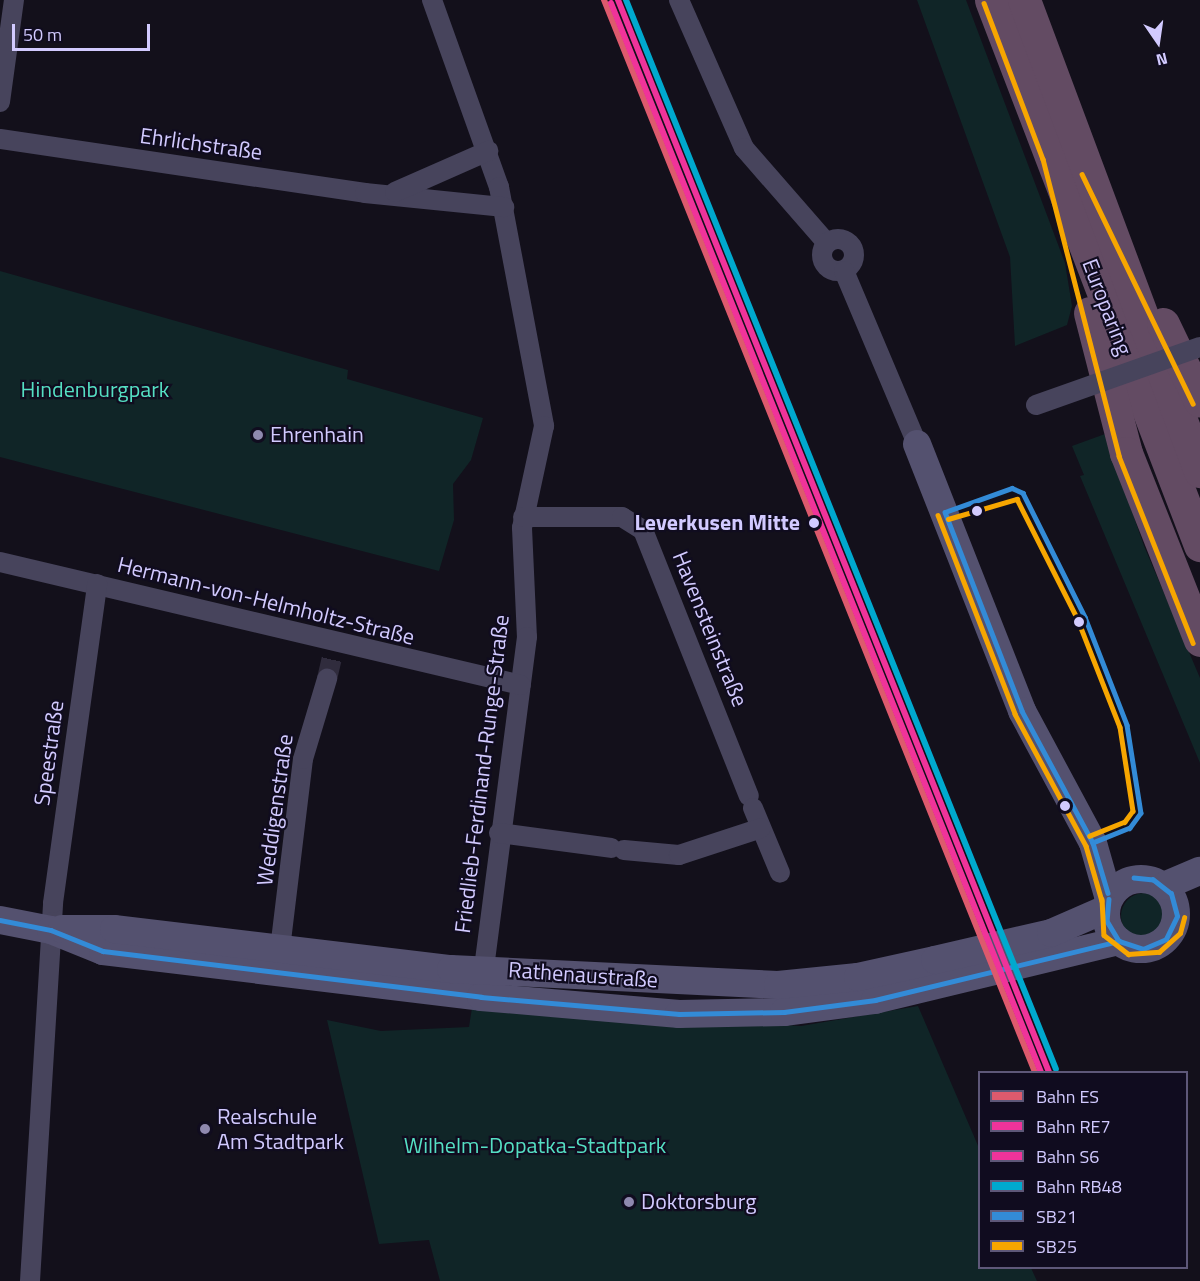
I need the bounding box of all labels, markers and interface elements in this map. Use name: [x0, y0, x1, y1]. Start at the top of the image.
scale bar: [15, 12, 153, 50]
north arrow: [1128, 12, 1188, 72]
text: 50 m: [23, 21, 62, 48]
text: N: [1154, 47, 1170, 72]
street label: Ehrlichstraße: [138, 122, 264, 166]
street label: Europaring: [1077, 255, 1137, 359]
park label: Hindenburgpark: [21, 377, 169, 403]
place label: Ehrenhain: [270, 422, 364, 448]
marker: Ehrenhain: [251, 428, 265, 442]
unlabelled marker: [971, 505, 983, 517]
place label: Leverkusen Mitte: [634, 510, 800, 536]
marker: Leverkusen Mitte: [805, 514, 823, 532]
street label: Havensteinstraße: [667, 548, 753, 710]
street label: Hermann-von-Helmholtz-Straße: [115, 551, 417, 651]
street label: Friedlieb-Ferdinand-Runge-Straße: [449, 613, 515, 935]
unlabelled marker: [1073, 616, 1085, 628]
street label: Speestraße: [29, 699, 69, 807]
street label: Weddigenstraße: [251, 733, 299, 887]
unlabelled marker: [1059, 800, 1071, 812]
street label: Rathenaustraße: [507, 957, 659, 993]
legend: [978, 1071, 1188, 1269]
text: Bahn ES: [1036, 1083, 1099, 1110]
place label: Realschule Am Stadtpark: [217, 1103, 344, 1154]
text: Bahn RE7: [1036, 1113, 1111, 1140]
marker: Realschule Am Stadtpark: [198, 1122, 212, 1136]
park label: Wilhelm-Dopatka-Stadtpark: [404, 1133, 666, 1159]
text: Bahn S6: [1036, 1143, 1099, 1170]
text: Bahn RB48: [1036, 1173, 1122, 1200]
place label: Doktorsburg: [641, 1189, 757, 1215]
marker: Doktorsburg: [622, 1195, 636, 1209]
text: SB21: [1036, 1203, 1077, 1230]
text: SB25: [1036, 1233, 1077, 1260]

